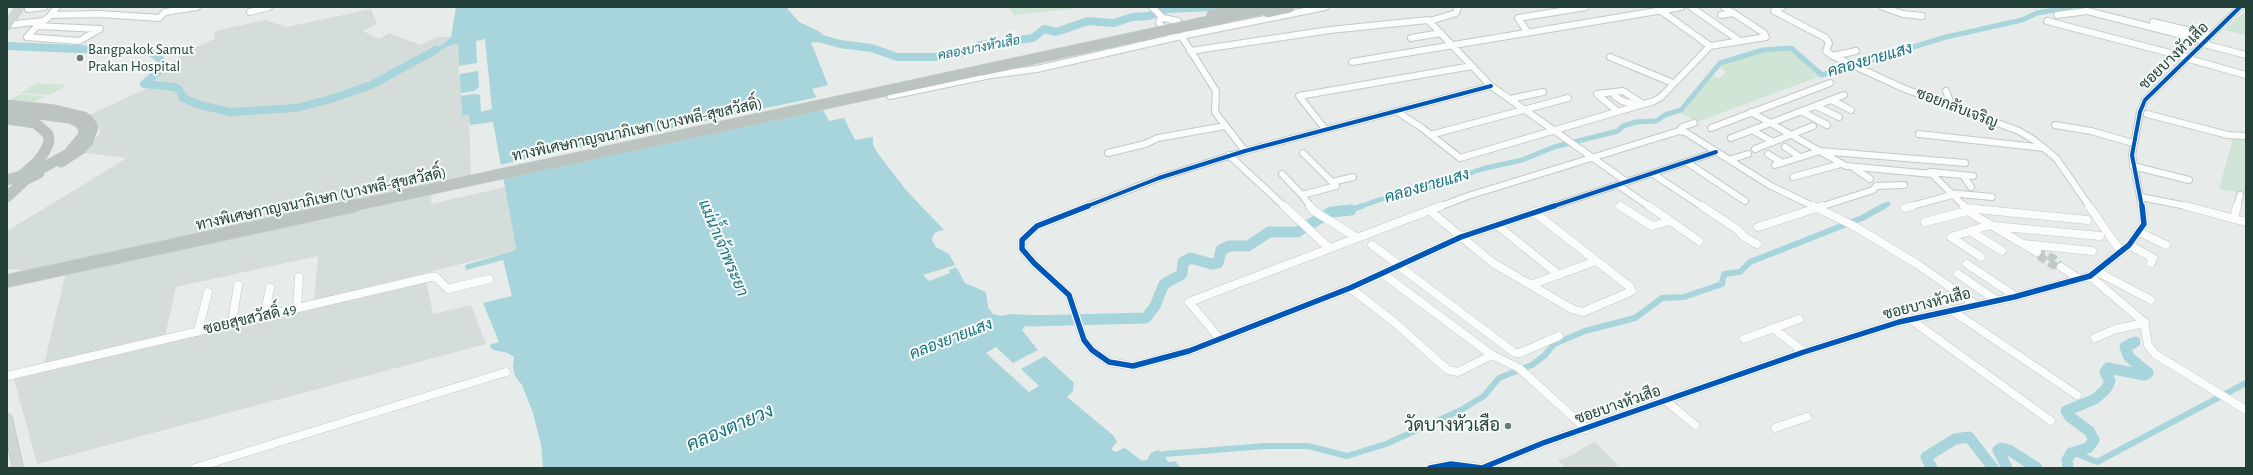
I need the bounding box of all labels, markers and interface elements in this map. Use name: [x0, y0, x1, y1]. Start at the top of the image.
street label: ซอยบางหัวเสือ: [2135, 18, 2213, 94]
water label: คลองบางหัวเสือ: [936, 32, 1022, 64]
water label: คลองยายแสง: [1825, 39, 1915, 81]
place label: Bangpakok Samut Prakan Hospital: [88, 40, 194, 75]
marker: Bangpakok Samut Prakan Hospital: [75, 53, 85, 63]
street label: ซอยกลับเจริญ: [1913, 84, 2001, 132]
street label: ทางพิเศษกาญจนาภิเษก (บางพลี-สุขสวัสดิ์): [510, 95, 764, 165]
street label: ทางพิเศษกาญจนาภิเษก (บางพลี-สุขสวัสดิ์): [194, 164, 448, 234]
water label: คลองยายแสง: [1382, 165, 1472, 207]
water label: แม่น้ำเจ้าพระยา: [694, 197, 752, 299]
street label: ซอยบางหัวเสือ: [1881, 284, 1973, 324]
street label: ซอยสุขสวัสดิ์ 49: [202, 300, 298, 338]
water label: คลองยายแสง: [907, 314, 995, 364]
street label: ซอยบางหัวเสือ: [1573, 382, 1663, 428]
water label: คลองตายวง: [683, 399, 777, 457]
place label: วัดบางหัวเสือ: [1404, 415, 1500, 437]
marker: วัดบางหัวเสือ: [1503, 421, 1513, 431]

